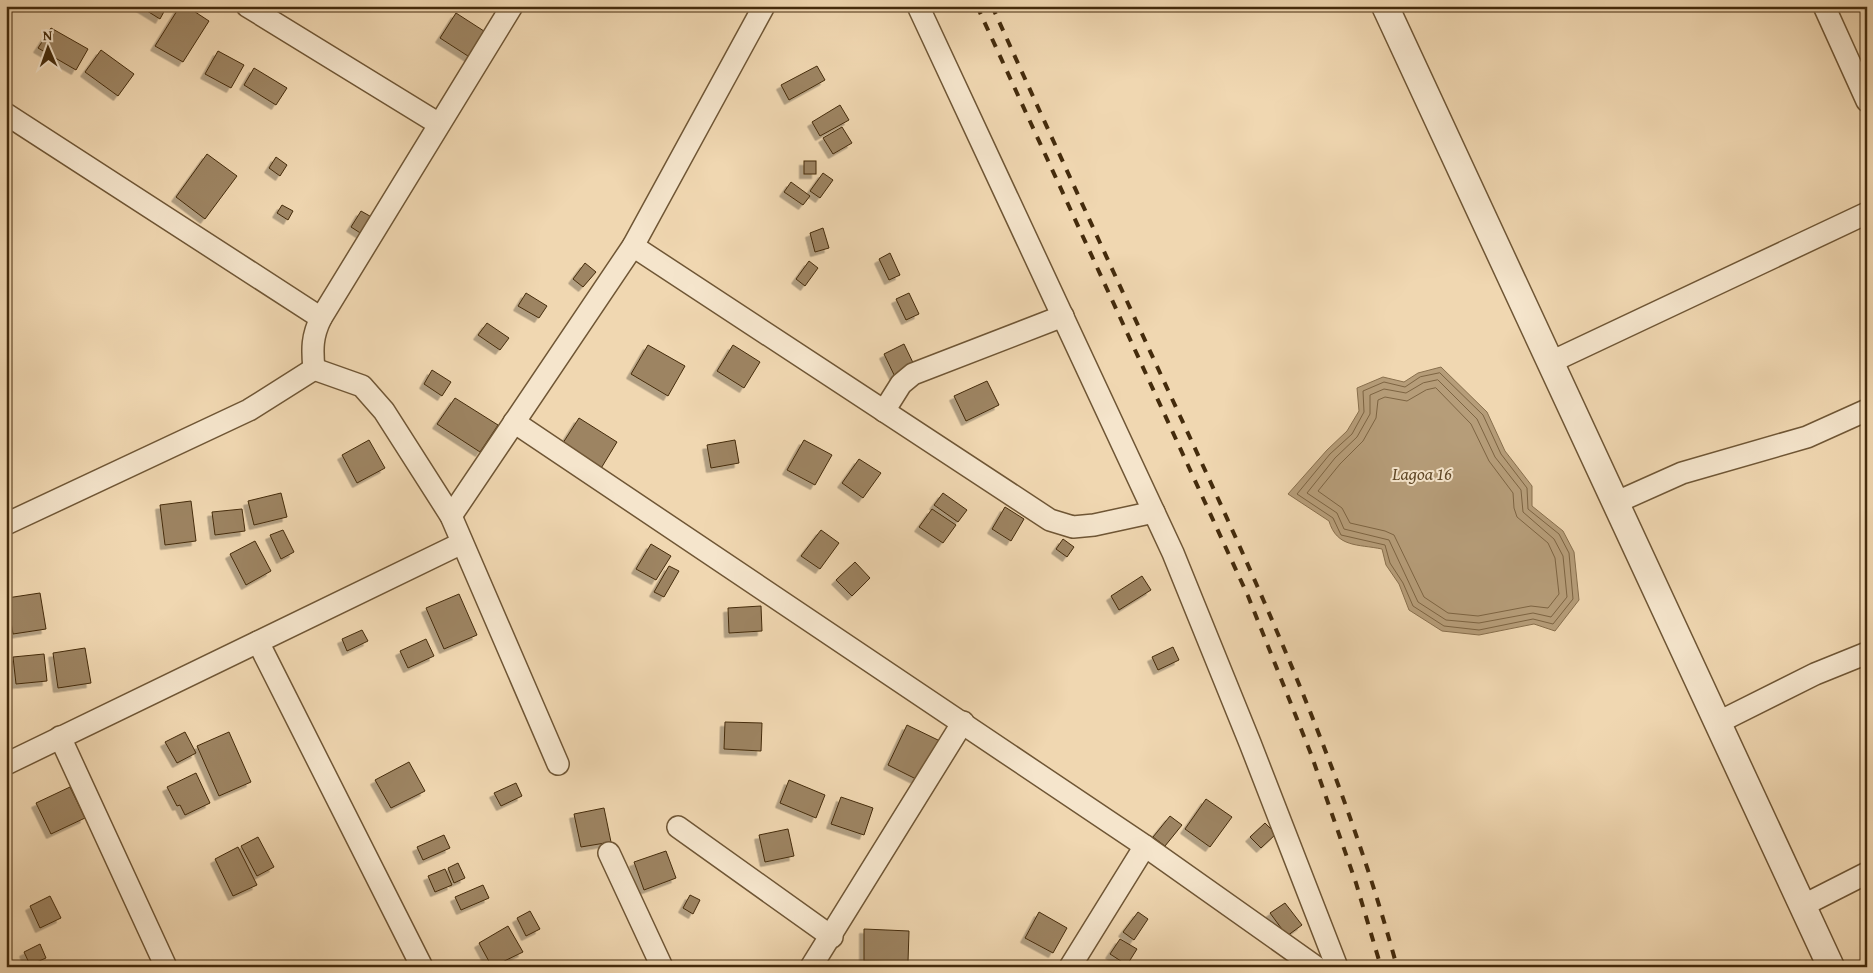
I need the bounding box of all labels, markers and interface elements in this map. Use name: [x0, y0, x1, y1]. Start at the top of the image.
north arrow: [22, 22, 72, 72]
text: N: [43, 25, 53, 45]
water label: Lagoa 16: [1391, 460, 1452, 487]

